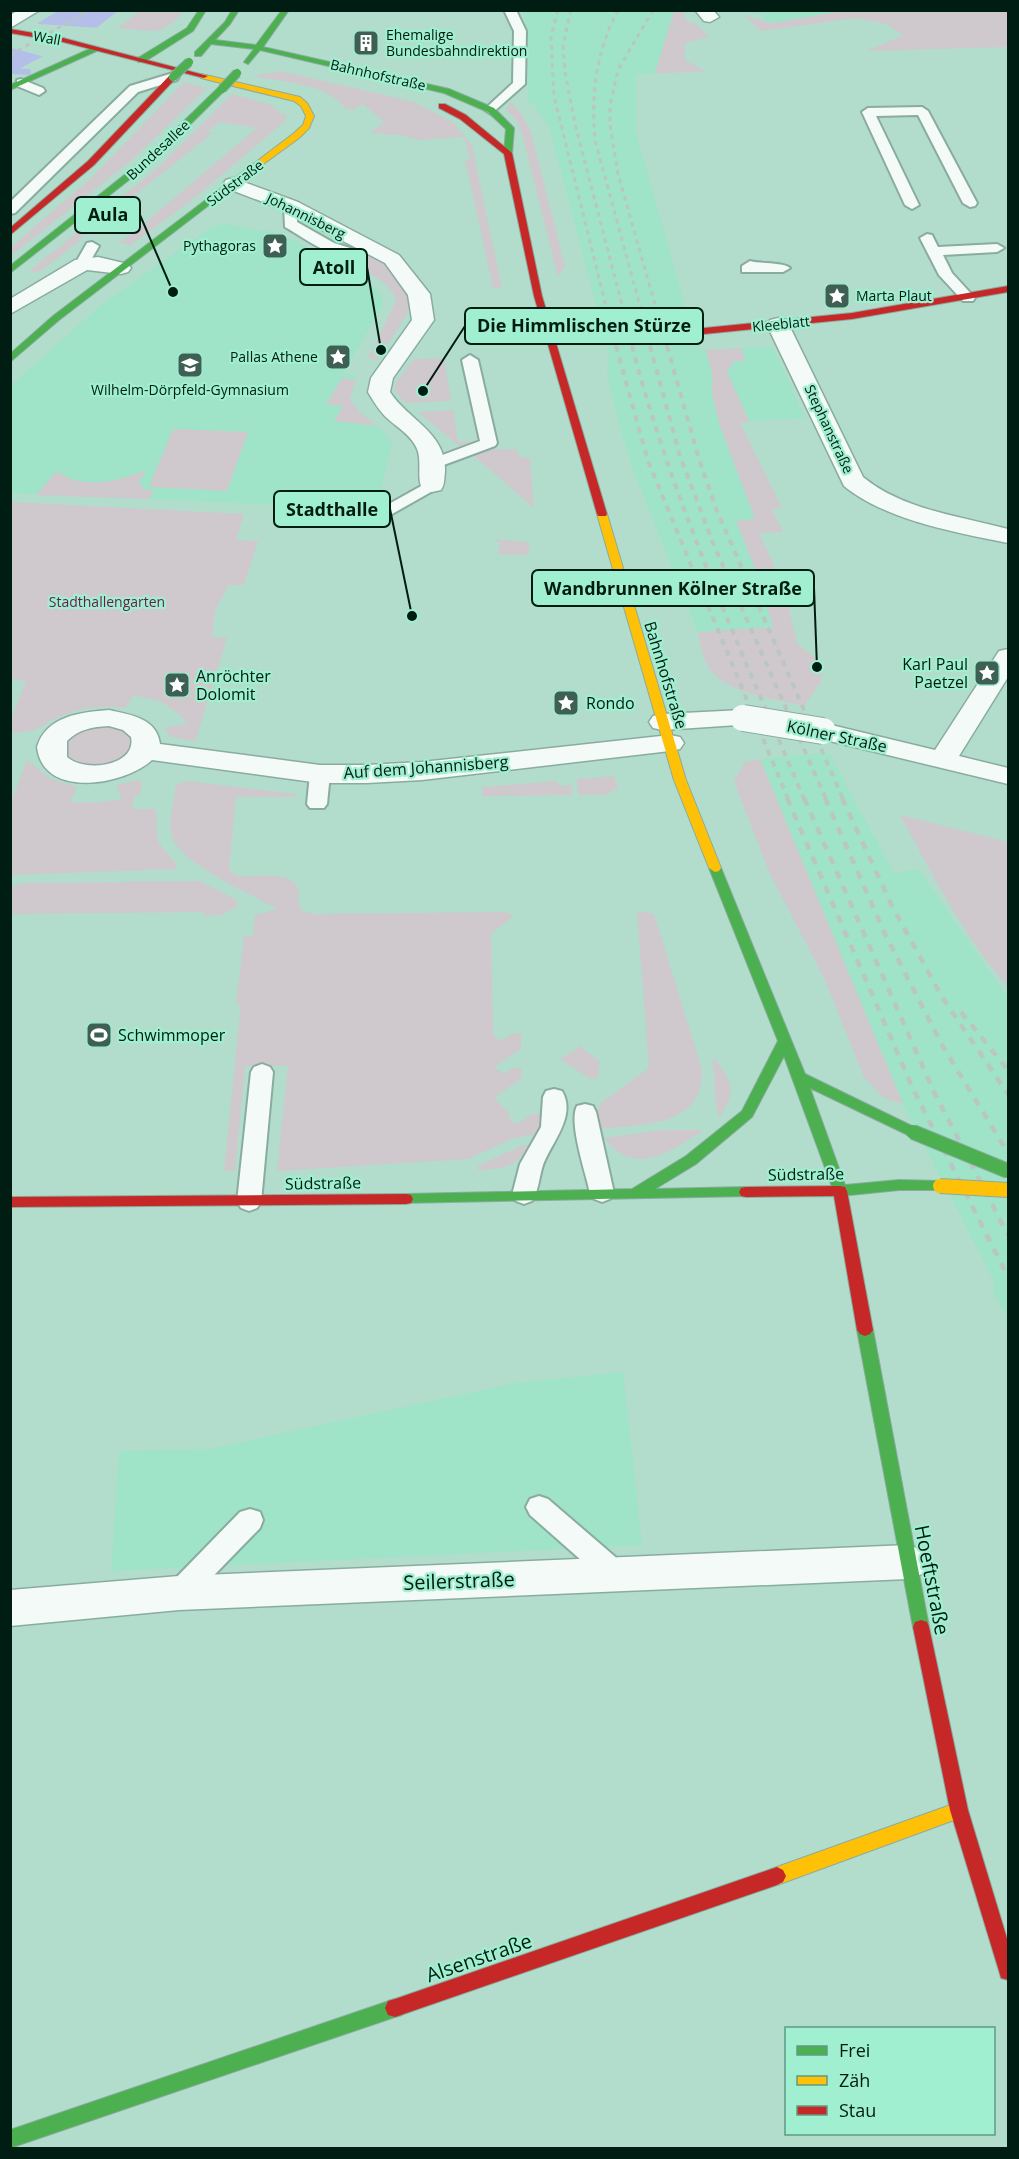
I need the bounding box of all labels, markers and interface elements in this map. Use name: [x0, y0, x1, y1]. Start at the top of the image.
place label: Ehemalige Bundesbahndirektion: [386, 25, 527, 60]
street label: Wall: [32, 26, 62, 49]
building icon: Ehemalige Bundesbahndirektion: [351, 28, 381, 58]
street label: Bahnhofstraße: [328, 54, 428, 95]
street label: Bundesallee: [122, 115, 193, 184]
street label: Südstraße: [202, 155, 267, 210]
street label: Johannisberg: [262, 187, 349, 243]
callout: Aula: [75, 197, 140, 233]
text: Aula: [88, 202, 128, 226]
place icon: Pythagoras: [260, 231, 290, 261]
place label: Pythagoras: [183, 236, 256, 255]
callout: Atoll: [300, 249, 367, 285]
text: Atoll: [313, 255, 355, 279]
place icon: Marta Plaut: [822, 281, 852, 311]
place label: Marta Plaut: [856, 286, 932, 305]
callout: Die Himmlischen Stürze: [465, 308, 703, 344]
street label: Kleeblatt: [751, 311, 811, 336]
text: Die Himmlischen Stürze: [477, 313, 691, 337]
place icon: Pallas Athene: [323, 342, 353, 372]
place label: Pallas Athene: [230, 347, 318, 366]
school or university icon: Wilhelm-Dörpfeld-Gymnasium: [175, 350, 205, 380]
place label: Wilhelm-Dörpfeld-Gymnasium: [91, 380, 289, 399]
street label: Stephanstraße: [801, 381, 858, 476]
callout: Stadthalle: [274, 491, 390, 527]
text: Stadthalle: [286, 497, 378, 521]
callout: Wandbrunnen Kölner Straße: [532, 570, 814, 606]
text: Wandbrunnen Kölner Straße: [544, 576, 802, 600]
park label: Stadthallengarten: [49, 592, 165, 611]
street label: Bahnhofstraße: [639, 619, 693, 731]
place label: Karl Paul Paetzel: [902, 653, 968, 693]
place icon: Karl Paul Paetzel: [972, 658, 1002, 688]
place label: Anröchter Dolomit: [196, 665, 271, 705]
place icon: Anröchter Dolomit: [162, 670, 192, 700]
place icon: Rondo: [551, 688, 581, 718]
place label: Rondo: [586, 692, 635, 714]
street label: Kölner Straße: [785, 715, 889, 757]
street label: Auf dem Johannisberg: [343, 750, 509, 784]
sports icon: Schwimmoper: [84, 1020, 114, 1050]
place label: Schwimmoper: [118, 1024, 226, 1046]
street label: Südstraße: [768, 1162, 844, 1186]
street label: Südstraße: [285, 1171, 361, 1195]
street label: Hoeftstraße: [909, 1523, 956, 1637]
street label: Seilerstraße: [403, 1565, 515, 1596]
street label: Alsenstraße: [422, 1927, 535, 1988]
legend: [785, 2027, 995, 2135]
text: Frei: [839, 2038, 870, 2062]
text: Zäh: [839, 2068, 870, 2092]
text: Stau: [839, 2098, 876, 2122]

